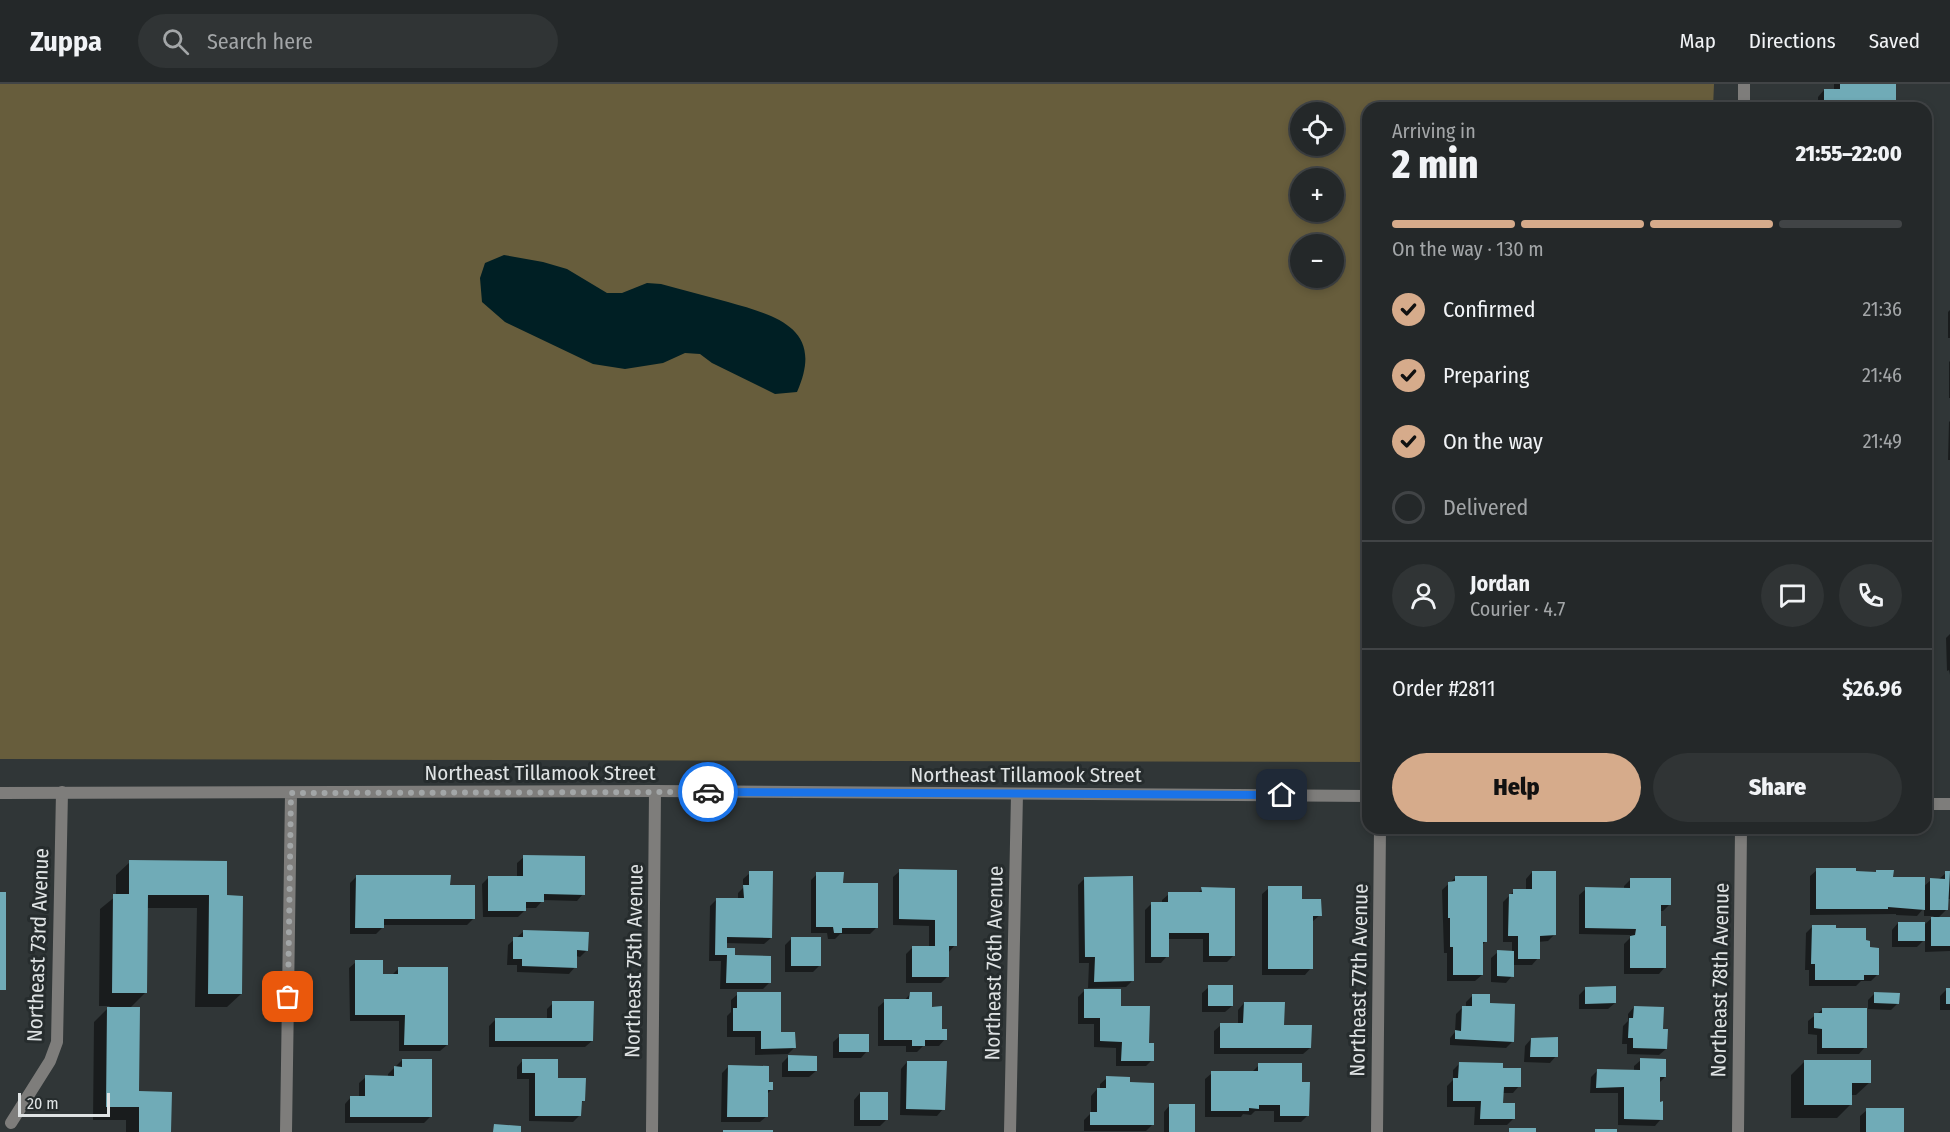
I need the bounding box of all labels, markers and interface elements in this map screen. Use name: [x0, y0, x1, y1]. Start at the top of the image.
search box: [138, 14, 558, 68]
text: Zuppa: [30, 25, 102, 58]
icon: search: [159, 25, 192, 58]
text: Search here: [207, 28, 313, 55]
text: Map: [1679, 28, 1716, 54]
text: Directions: [1749, 28, 1836, 54]
text: Saved: [1869, 28, 1920, 54]
map controls: [1290, 102, 1344, 288]
button: locate: [1290, 102, 1344, 156]
text: Arriving in: [1392, 119, 1476, 143]
text: 21:55–22:00: [1796, 140, 1902, 167]
text: 2 min: [1392, 142, 1478, 188]
button: +: [1290, 168, 1344, 222]
button: −: [1290, 234, 1344, 288]
text: On the way · 130 m: [1392, 237, 1544, 261]
icon: check: [1392, 293, 1425, 326]
text: Confirmed: [1443, 296, 1536, 323]
text: 21:36: [1862, 297, 1902, 321]
icon: check: [1392, 359, 1425, 392]
text: Preparing: [1443, 362, 1529, 389]
text: 21:46: [1862, 363, 1902, 387]
icon: check: [1392, 425, 1425, 458]
text: On the way: [1443, 428, 1543, 455]
text: 21:49: [1863, 429, 1902, 453]
text: Delivered: [1443, 494, 1528, 521]
button: person: [1392, 564, 1455, 627]
button: chat: [1761, 564, 1824, 627]
button: phone: [1839, 564, 1902, 627]
text: Jordan: [1470, 570, 1530, 597]
text: Courier · 4.7: [1470, 597, 1565, 621]
text: Order #2811: [1392, 675, 1496, 702]
text: $26.96: [1842, 675, 1902, 702]
button: Help: [1392, 753, 1641, 822]
button: Share: [1653, 753, 1902, 822]
street label: Northeast Tillamook Street: [424, 760, 656, 786]
courier: [678, 762, 738, 822]
street label: Northeast Tillamook Street: [910, 762, 1142, 788]
pin: [1256, 769, 1307, 820]
icon: car: [692, 776, 725, 809]
icon: home: [1265, 778, 1298, 811]
street label: Northeast 73rd Avenue: [22, 848, 54, 1042]
street label: Northeast 75th Avenue: [619, 864, 649, 1058]
street label: Northeast 76th Avenue: [979, 865, 1009, 1061]
street label: Northeast 78th Avenue: [1705, 882, 1735, 1078]
street label: Northeast 77th Avenue: [1344, 883, 1374, 1077]
pin: [262, 971, 313, 1022]
icon: bag: [271, 980, 304, 1013]
scale bar: [18, 1090, 110, 1118]
text: 20 m: [27, 1094, 58, 1113]

